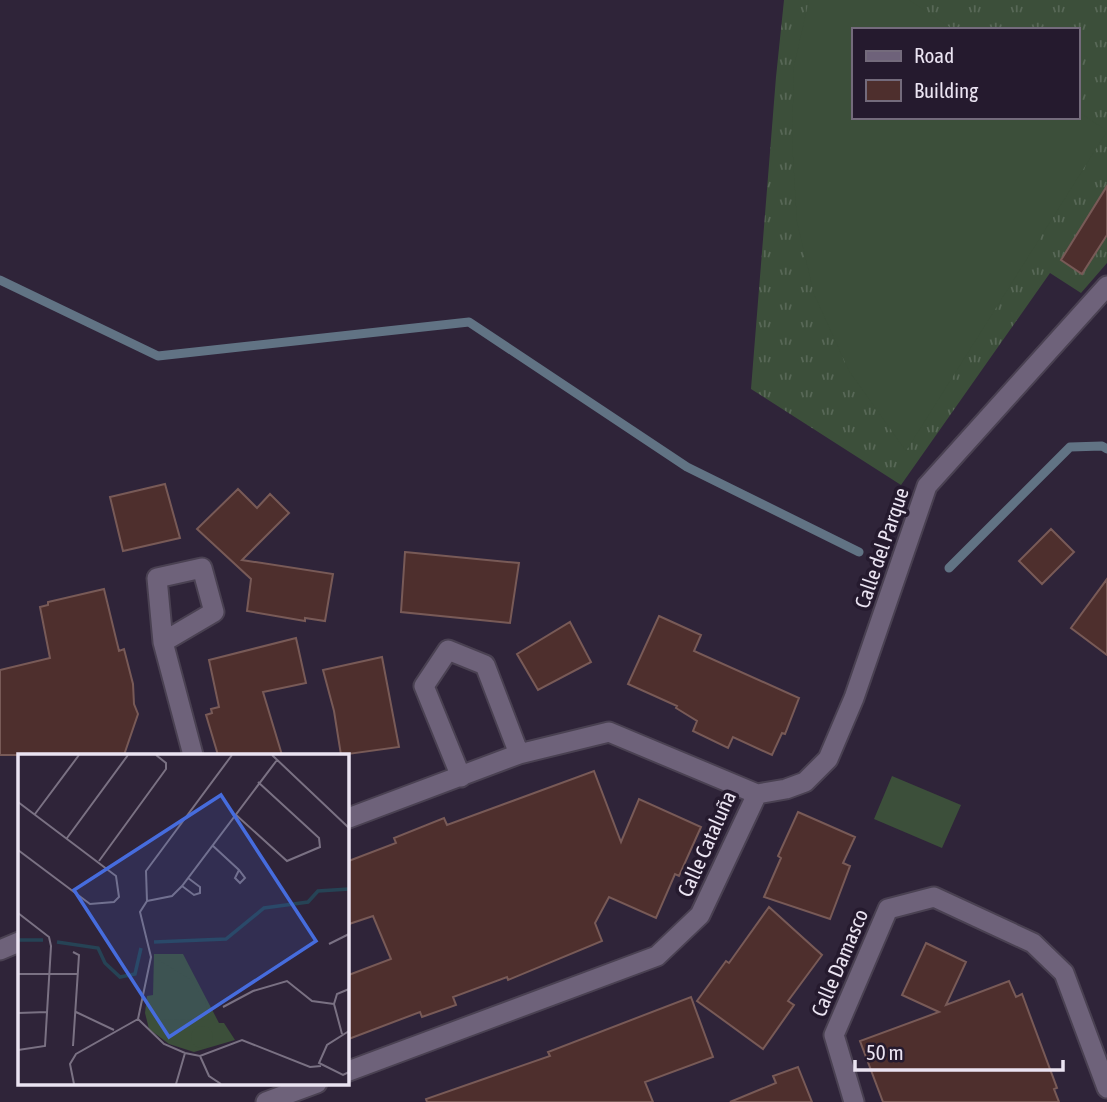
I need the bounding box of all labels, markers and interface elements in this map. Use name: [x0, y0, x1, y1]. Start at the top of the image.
legend: [852, 28, 1079, 119]
text: Road: [914, 43, 954, 67]
text: Building: [914, 78, 978, 102]
street label: Calle del Parque: [849, 484, 913, 611]
inset map: [18, 754, 348, 1084]
street label: Calle Cataluña: [672, 787, 740, 900]
street label: Calle Damasco: [806, 905, 872, 1020]
scale bar: [855, 1028, 1063, 1072]
text: 50 m: [866, 1040, 904, 1064]

